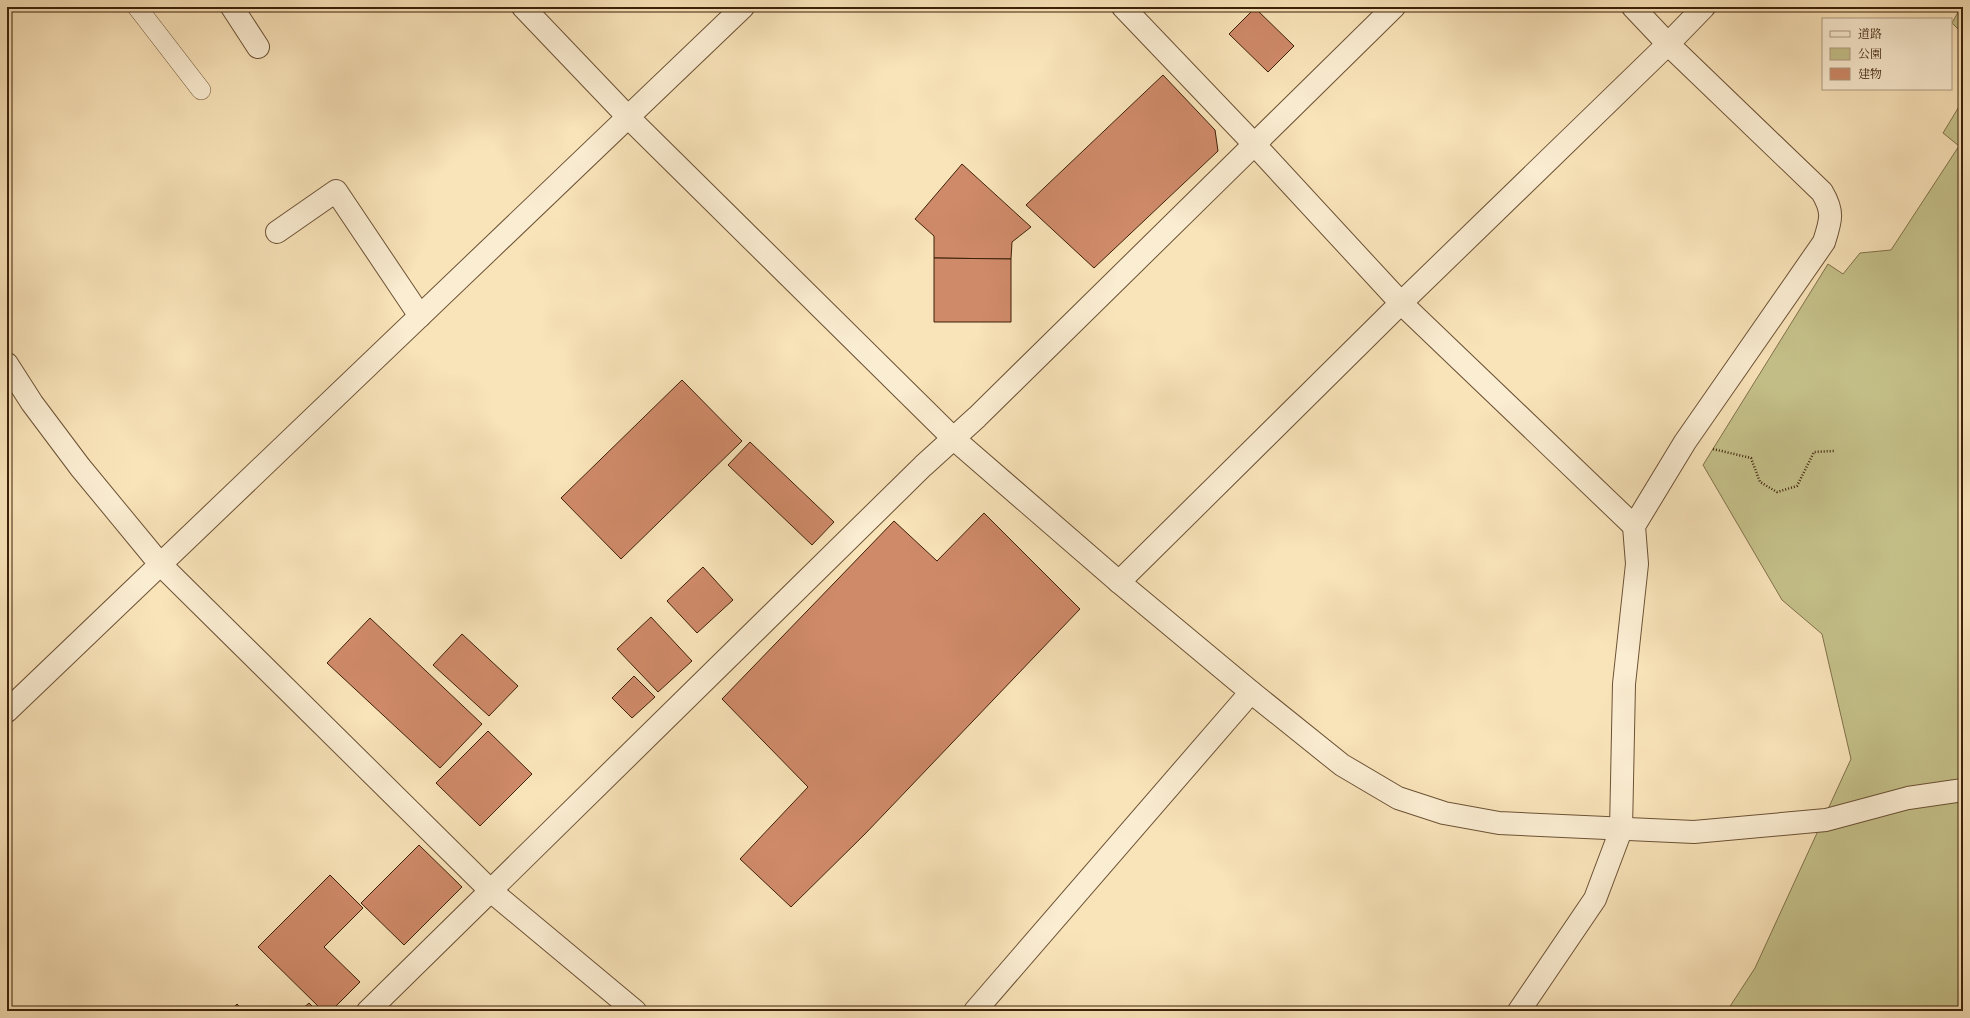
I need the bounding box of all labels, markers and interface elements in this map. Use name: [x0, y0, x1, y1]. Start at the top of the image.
legend: [1822, 18, 1952, 90]
text: 道路: [1858, 26, 1882, 42]
text: 公園: [1858, 46, 1882, 62]
text: 建物: [1858, 66, 1882, 82]

